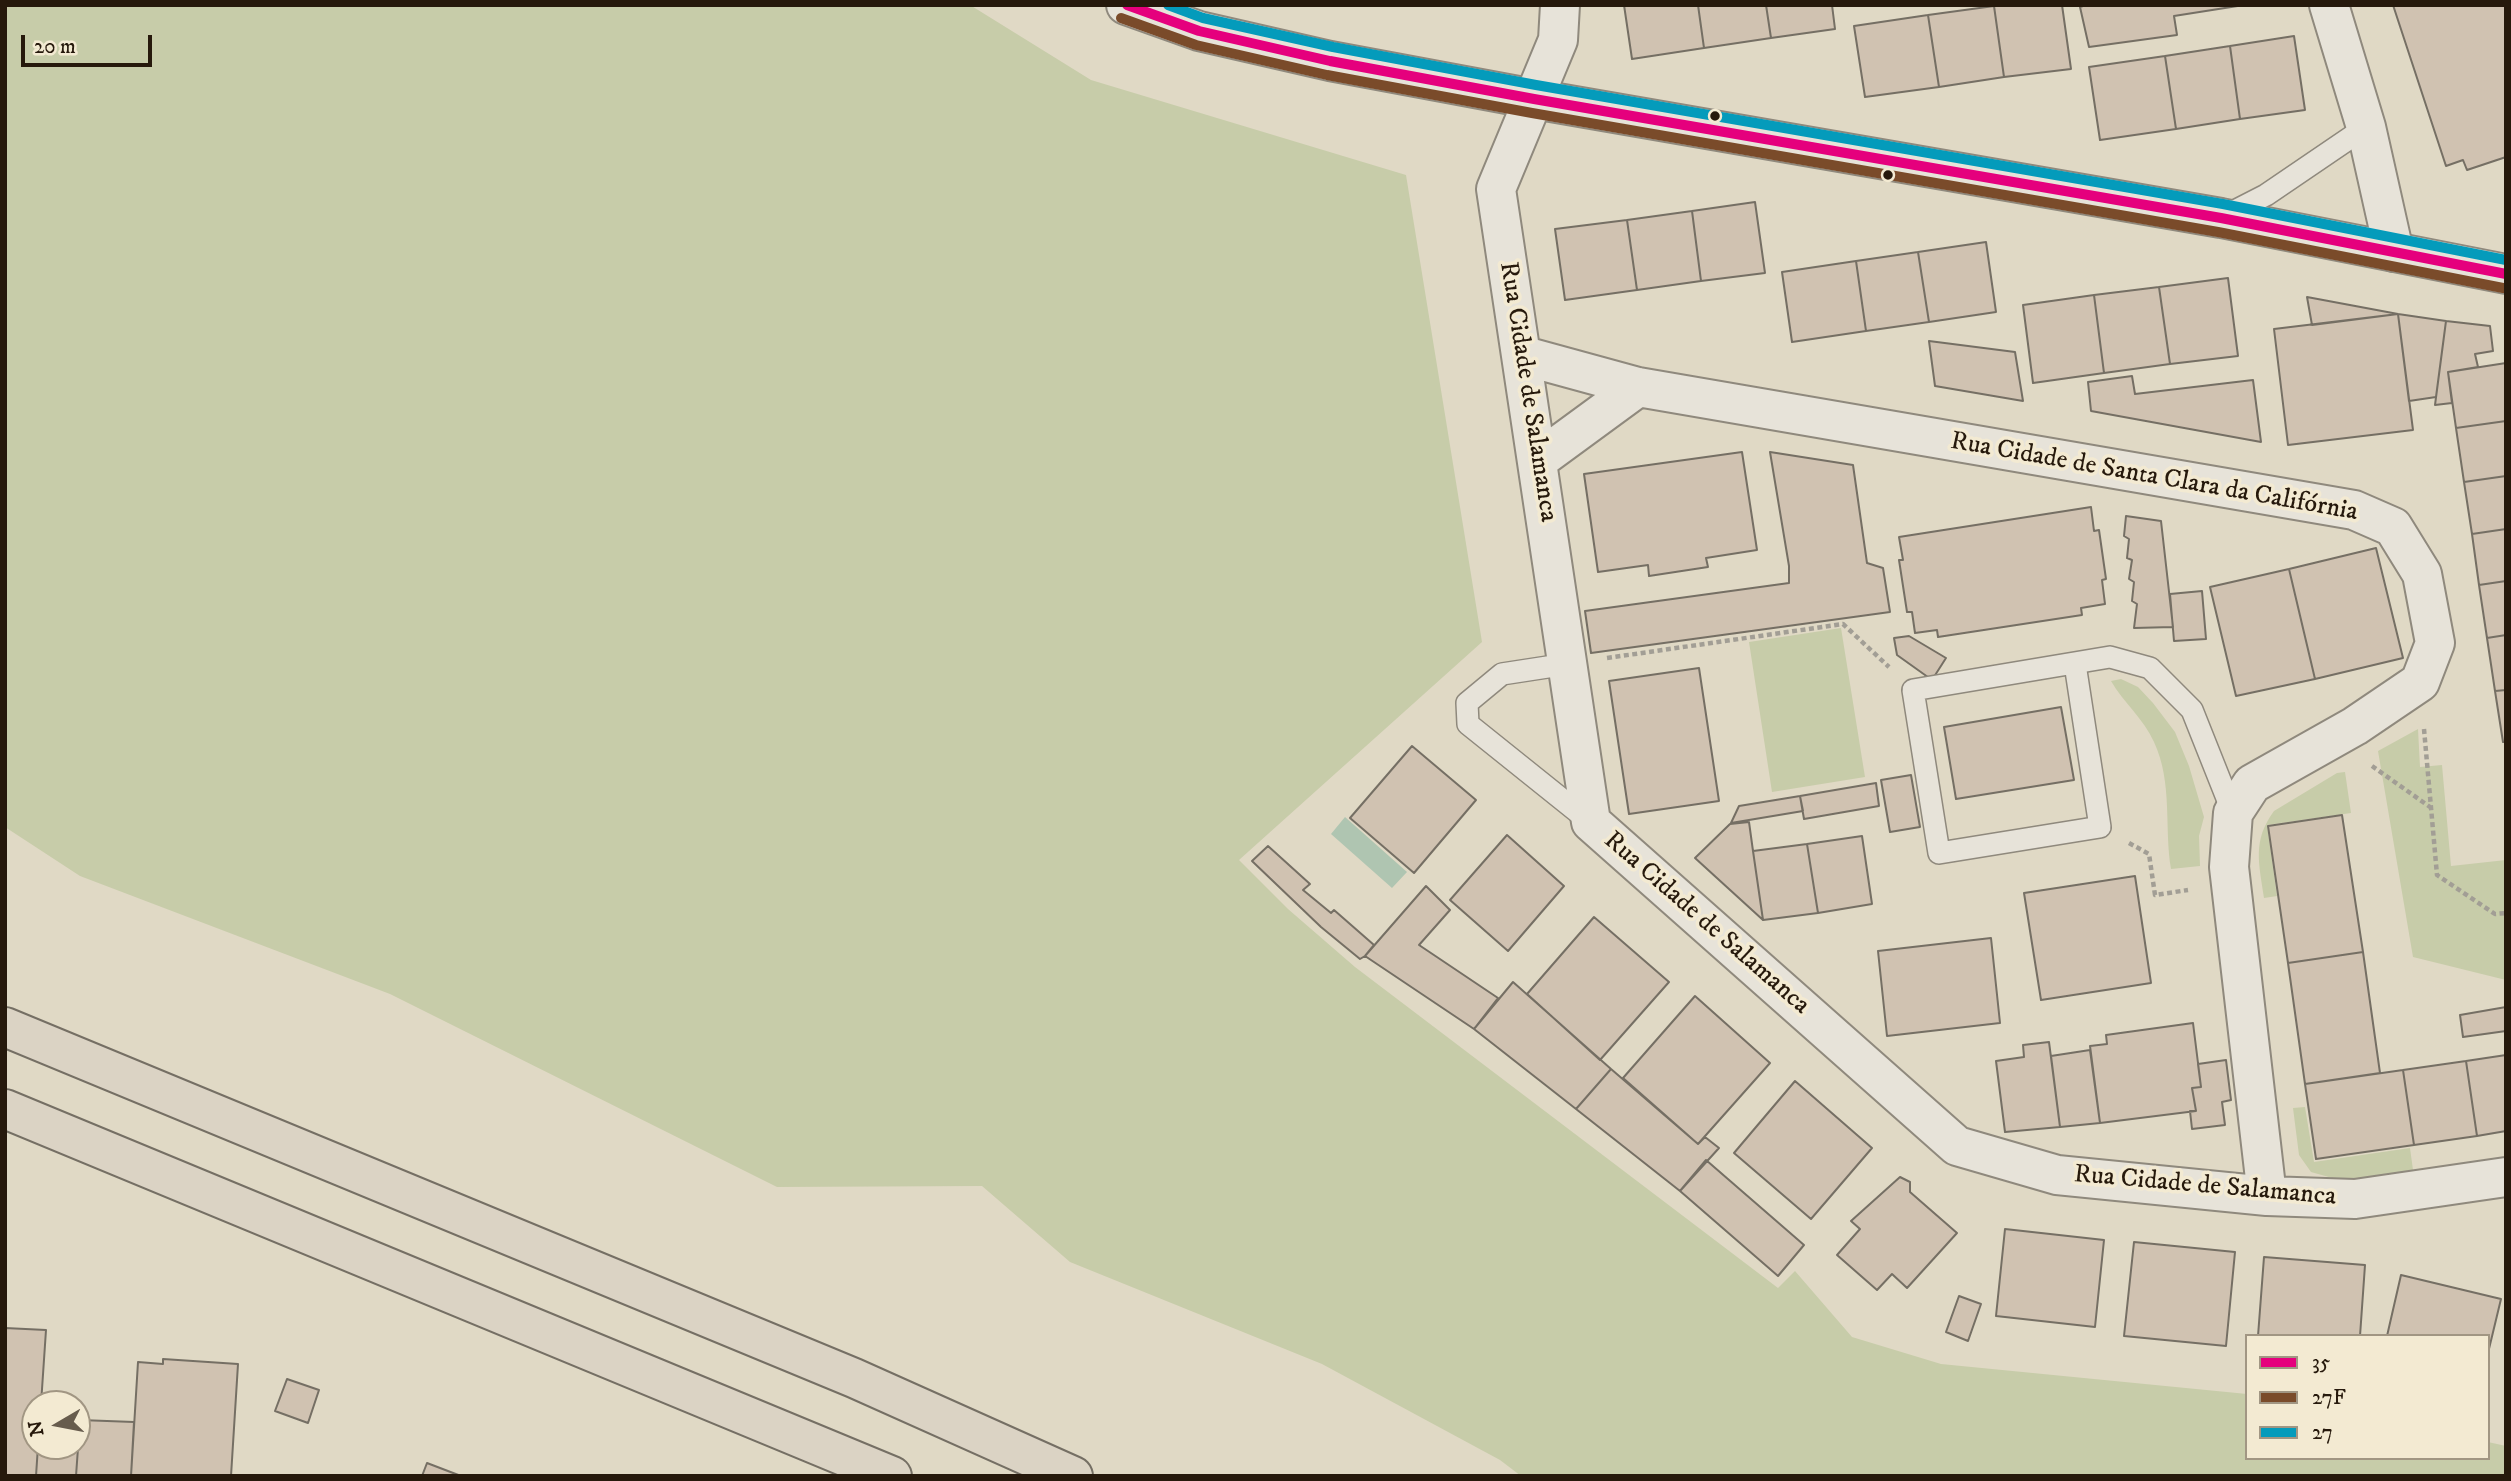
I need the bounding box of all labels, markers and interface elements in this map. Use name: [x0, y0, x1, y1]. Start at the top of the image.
scale bar: [24, 21, 156, 65]
text: 20 m: [34, 34, 76, 60]
unlabelled marker: [1708, 109, 1722, 123]
unlabelled marker: [1881, 168, 1895, 182]
street label: Rua Cidade de Salamanca: [1491, 260, 1563, 524]
street label: Rua Cidade de Santa Clara da Califórnia: [1948, 427, 2360, 529]
street label: Rua Cidade de Salamanca: [1597, 826, 1815, 1022]
street label: Rua Cidade de Salamanca: [2073, 1160, 2337, 1214]
legend: [2245, 1334, 2490, 1460]
text: 35: [2312, 1350, 2330, 1376]
text: 27F: [2312, 1385, 2346, 1411]
north arrow: [21, 1390, 91, 1460]
text: N: [24, 1419, 49, 1438]
text: 27: [2312, 1420, 2333, 1446]

